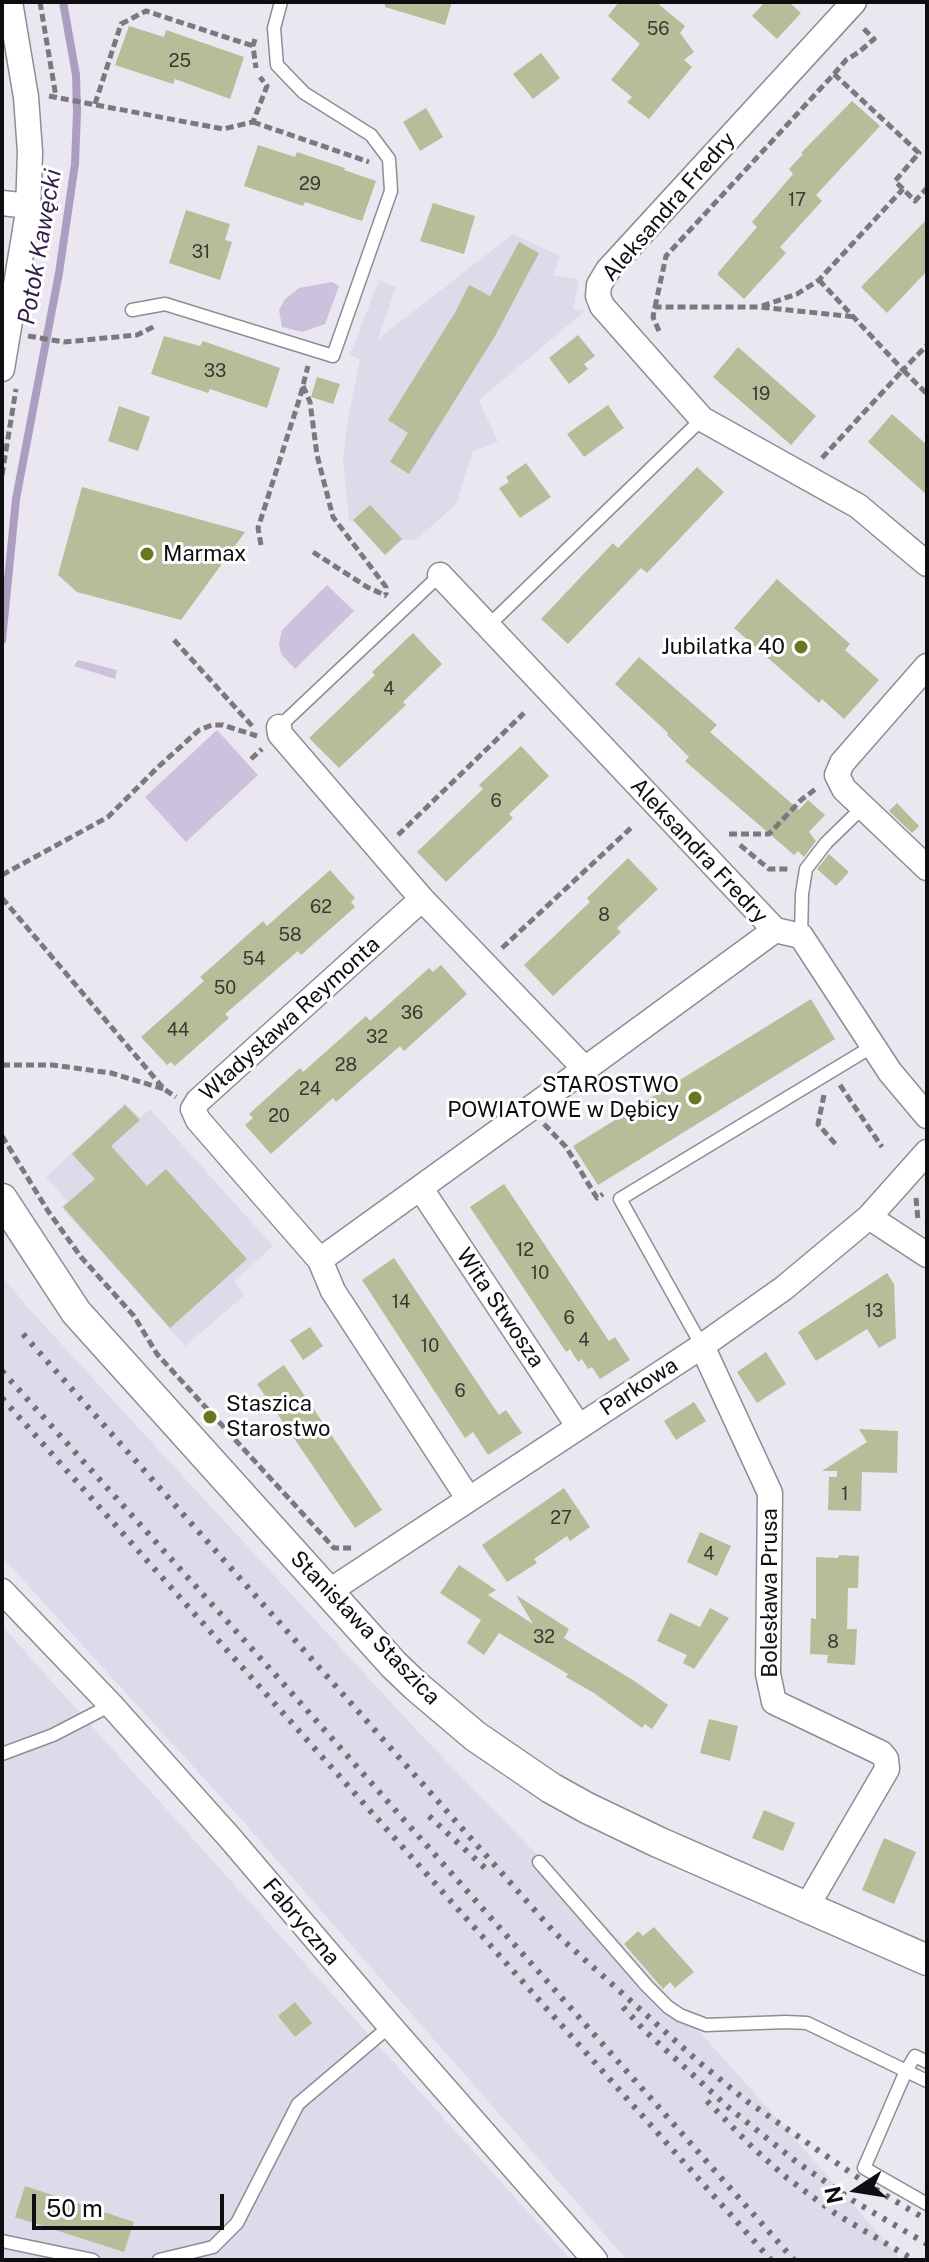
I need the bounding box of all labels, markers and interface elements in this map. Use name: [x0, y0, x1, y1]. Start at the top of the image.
house number: 56: [647, 18, 669, 40]
house number: 25: [169, 50, 191, 72]
street label: Aleksandra Fredry: [597, 127, 741, 287]
water label: Potok Kawęcki: [12, 167, 68, 327]
house number: 29: [299, 173, 321, 195]
house number: 17: [788, 189, 806, 211]
house number: 31: [192, 241, 210, 263]
house number: 33: [204, 360, 226, 382]
house number: 19: [752, 383, 770, 405]
place label: Marmax: [163, 541, 246, 567]
marker: Marmax: [138, 545, 156, 563]
place label: Jubilatka 40: [661, 634, 785, 660]
marker: Jubilatka 40: [792, 638, 810, 656]
house number: 4: [383, 678, 395, 700]
street label: Aleksandra Fredry: [625, 773, 773, 929]
house number: 6: [490, 790, 502, 812]
house number: 62: [310, 896, 332, 918]
house number: 8: [598, 904, 610, 926]
house number: 58: [278, 924, 302, 946]
street label: Władysława Reymonta: [195, 931, 385, 1107]
house number: 54: [243, 948, 265, 970]
house number: 50: [214, 977, 236, 999]
house number: 36: [401, 1002, 423, 1024]
house number: 44: [167, 1019, 189, 1041]
house number: 32: [366, 1026, 388, 1048]
house number: 28: [335, 1054, 357, 1076]
place label: STAROSTWO POWIATOWE w Dębicy: [447, 1072, 679, 1124]
house number: 24: [299, 1078, 321, 1100]
marker: STAROSTWO POWIATOWE w Dębicy: [686, 1089, 704, 1107]
house number: 20: [268, 1105, 290, 1127]
house number: 12: [516, 1239, 534, 1261]
street label: Wita Stwosza: [450, 1243, 550, 1373]
house number: 10: [531, 1262, 549, 1284]
house number: 14: [392, 1291, 410, 1313]
house number: 13: [865, 1300, 883, 1322]
house number: 6: [563, 1307, 575, 1329]
house number: 4: [578, 1329, 590, 1351]
house number: 10: [421, 1335, 439, 1357]
street label: Parkowa: [595, 1352, 683, 1422]
house number: 6: [454, 1380, 466, 1402]
place label: Staszica Starostwo: [226, 1391, 331, 1442]
marker: Staszica Starostwo: [201, 1408, 219, 1426]
house number: 1: [841, 1483, 849, 1505]
house number: 27: [550, 1507, 572, 1529]
street label: Bolesława Prusa: [757, 1508, 783, 1678]
house number: 4: [703, 1543, 715, 1565]
street label: Stanisława Staszica: [285, 1546, 445, 1710]
house number: 32: [533, 1626, 555, 1648]
house number: 8: [827, 1631, 839, 1653]
street label: Fabryczna: [257, 1873, 345, 1971]
north arrow: [817, 2150, 897, 2230]
scale bar: [36, 2178, 228, 2228]
text: N: [819, 2184, 848, 2206]
text: 50 m: [46, 2194, 103, 2222]

